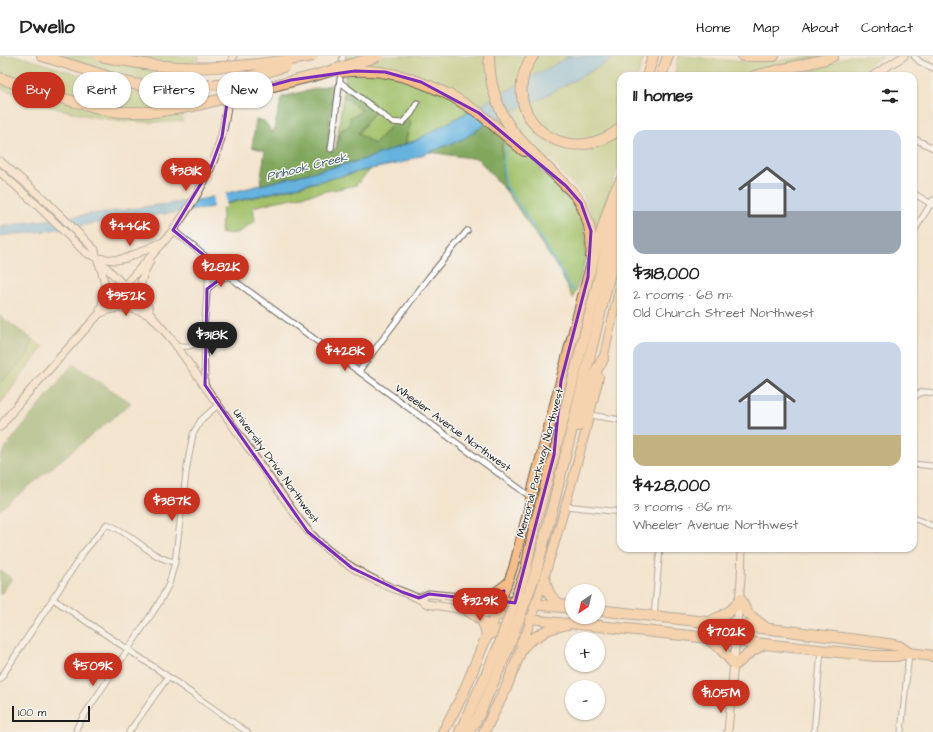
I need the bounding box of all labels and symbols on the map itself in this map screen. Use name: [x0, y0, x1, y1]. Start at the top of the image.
water label: Pinhook Creek: [265, 149, 350, 185]
pin: $381K: [158, 158, 214, 192]
pin: $446K: [102, 213, 158, 247]
pin: $282K: [193, 254, 249, 288]
pin: $952K: [98, 283, 154, 317]
pin: $318K: [184, 322, 240, 356]
pin: $428K: [317, 338, 373, 372]
street label: Wheeler Avenue Northwest: [392, 381, 514, 475]
street label: Memorial Parkway Northwest: [513, 386, 568, 539]
street label: University Drive Northwest: [229, 406, 323, 527]
pin: $387K: [144, 488, 200, 522]
north arrow: [565, 584, 605, 624]
pin: $329K: [452, 588, 508, 622]
pin: $702K: [698, 619, 754, 653]
pin: $509K: [65, 653, 121, 687]
pin: $1.05M: [688, 680, 754, 714]
scale bar: [12, 704, 90, 723]

